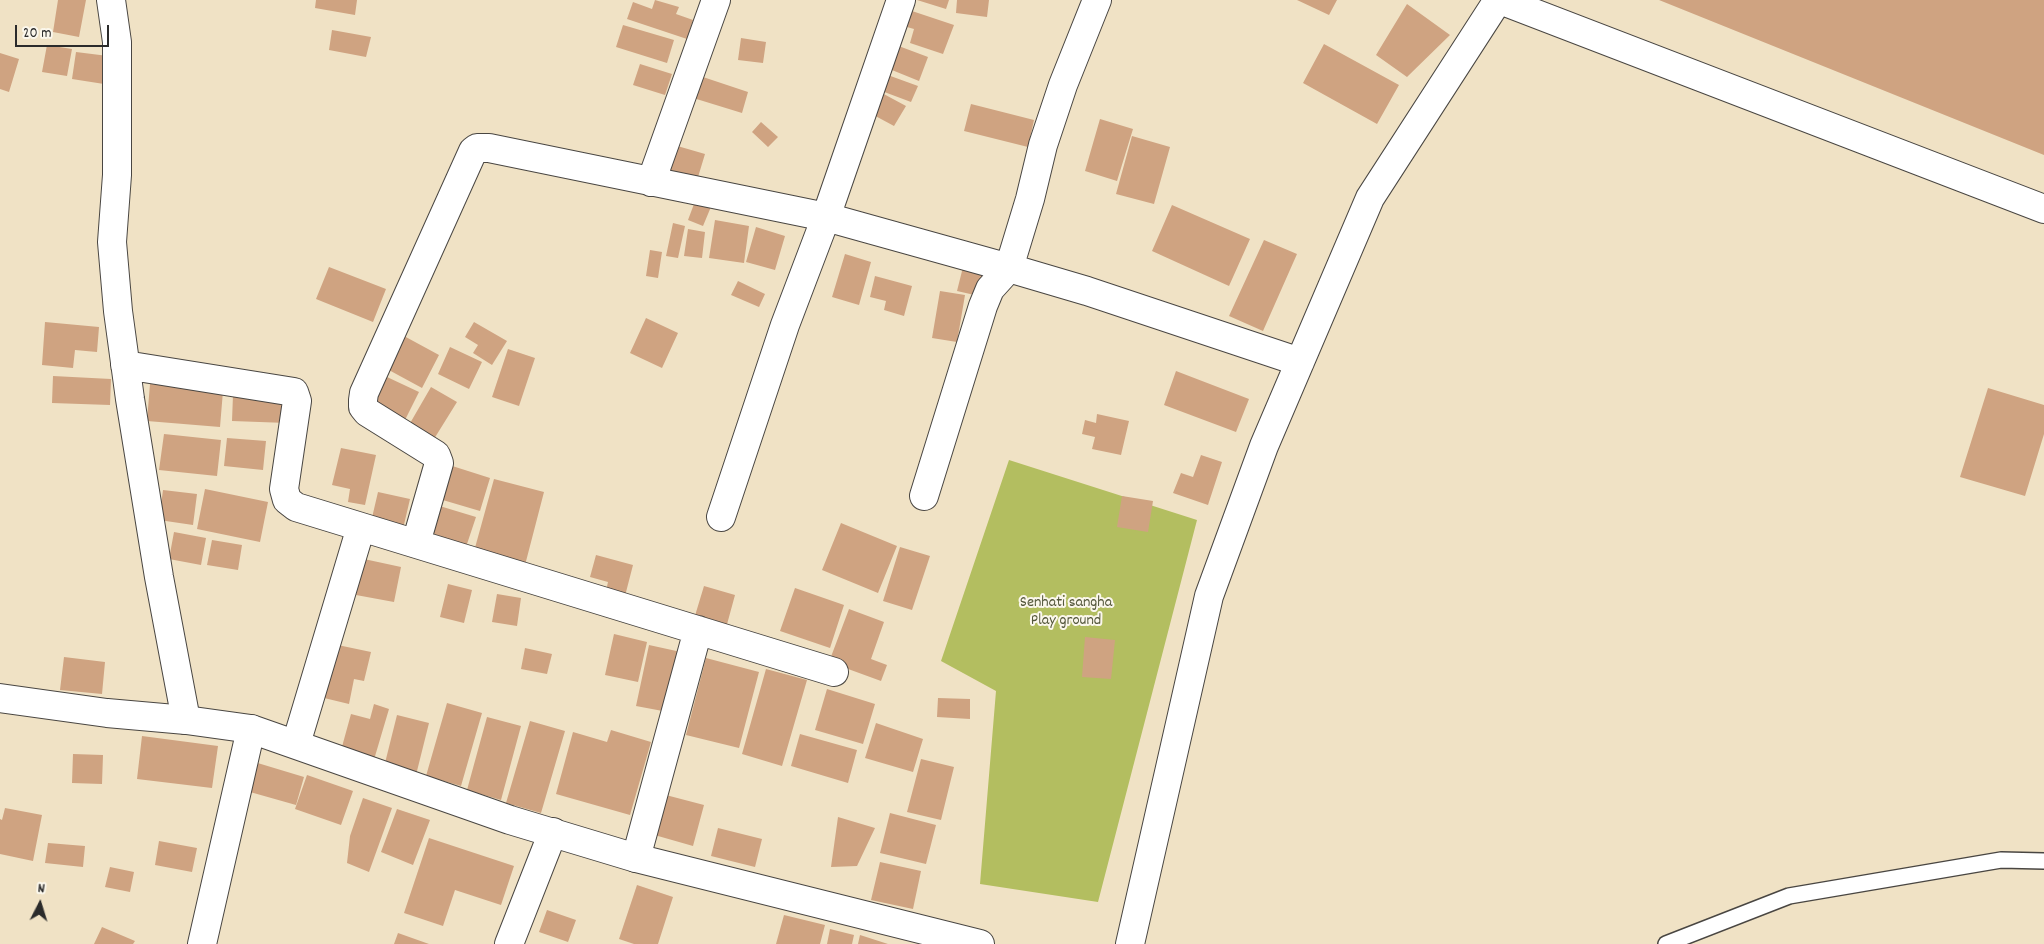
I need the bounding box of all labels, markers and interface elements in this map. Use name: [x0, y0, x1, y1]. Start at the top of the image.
scale bar: [18, 15, 111, 47]
text: 20 m: [23, 23, 51, 45]
park label: Senhati sangha Play ground: [1020, 594, 1112, 632]
north arrow: [15, 879, 65, 929]
text: N: [37, 879, 46, 899]

